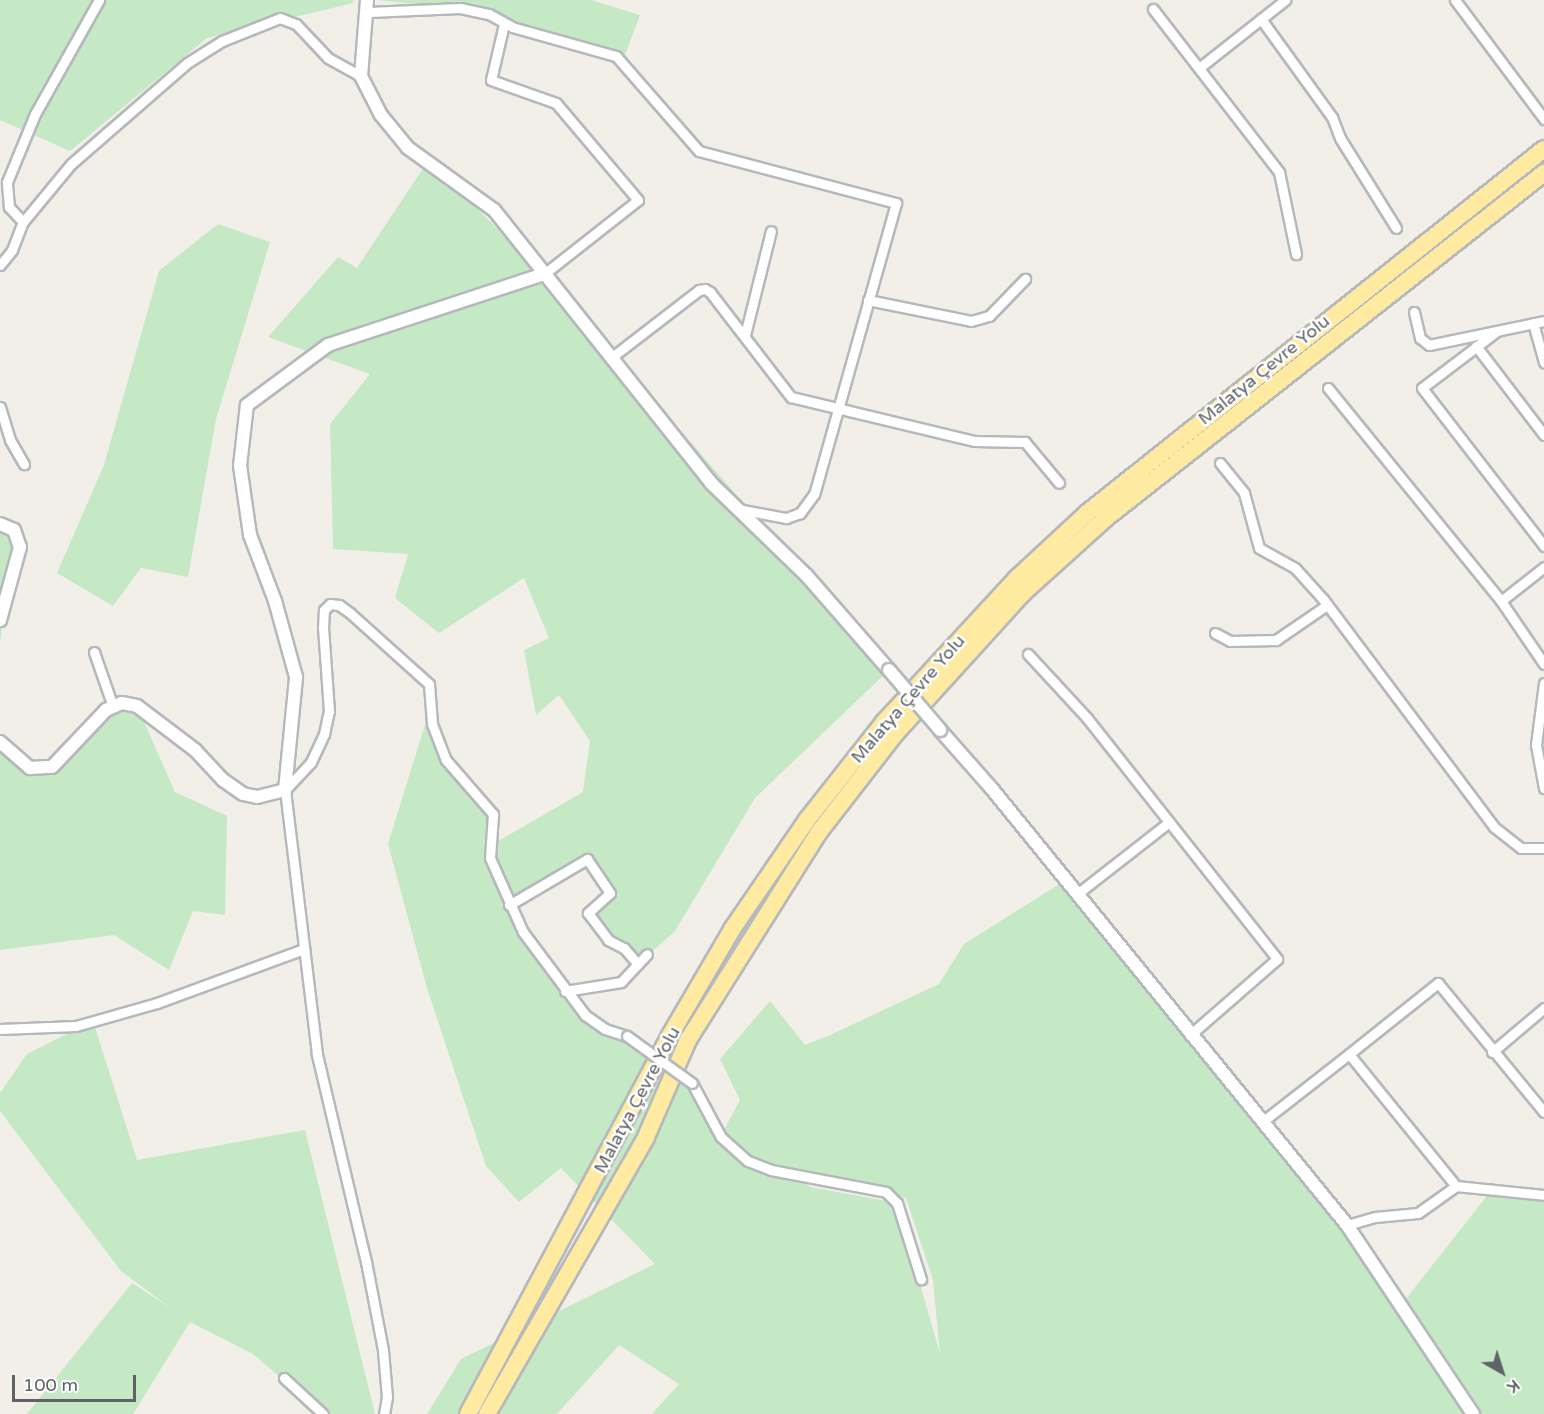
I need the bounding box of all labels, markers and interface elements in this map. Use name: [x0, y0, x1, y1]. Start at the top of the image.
street label: Malatya Çevre Yolu: [1194, 310, 1334, 430]
street label: Malatya Çevre Yolu: [846, 630, 970, 768]
street label: Malatya Çevre Yolu: [589, 1023, 685, 1177]
north arrow: [1472, 1342, 1532, 1402]
scale bar: [15, 1363, 140, 1401]
text: 100 m: [23, 1374, 78, 1396]
text: K: [1503, 1375, 1524, 1397]

